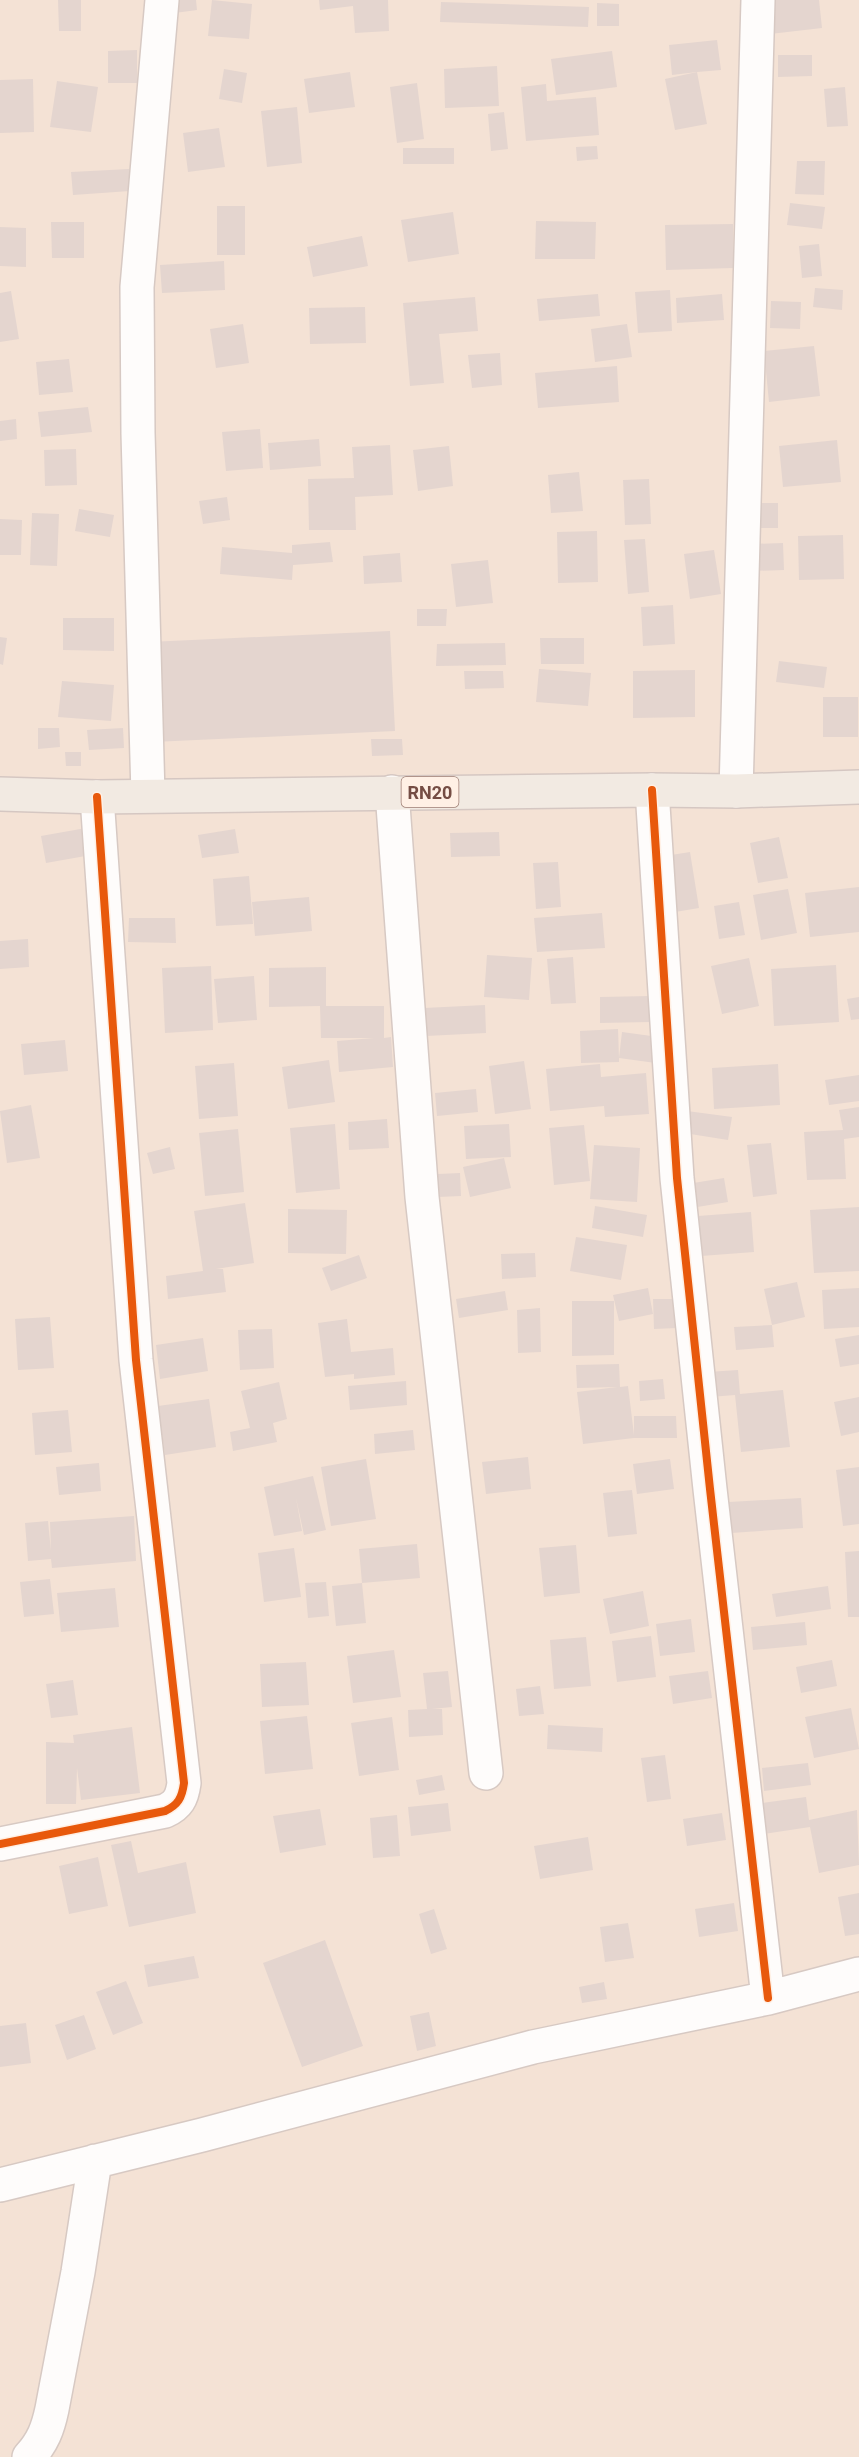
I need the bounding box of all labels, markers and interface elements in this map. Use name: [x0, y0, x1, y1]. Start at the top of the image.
road number: RN20: [402, 777, 458, 807]

